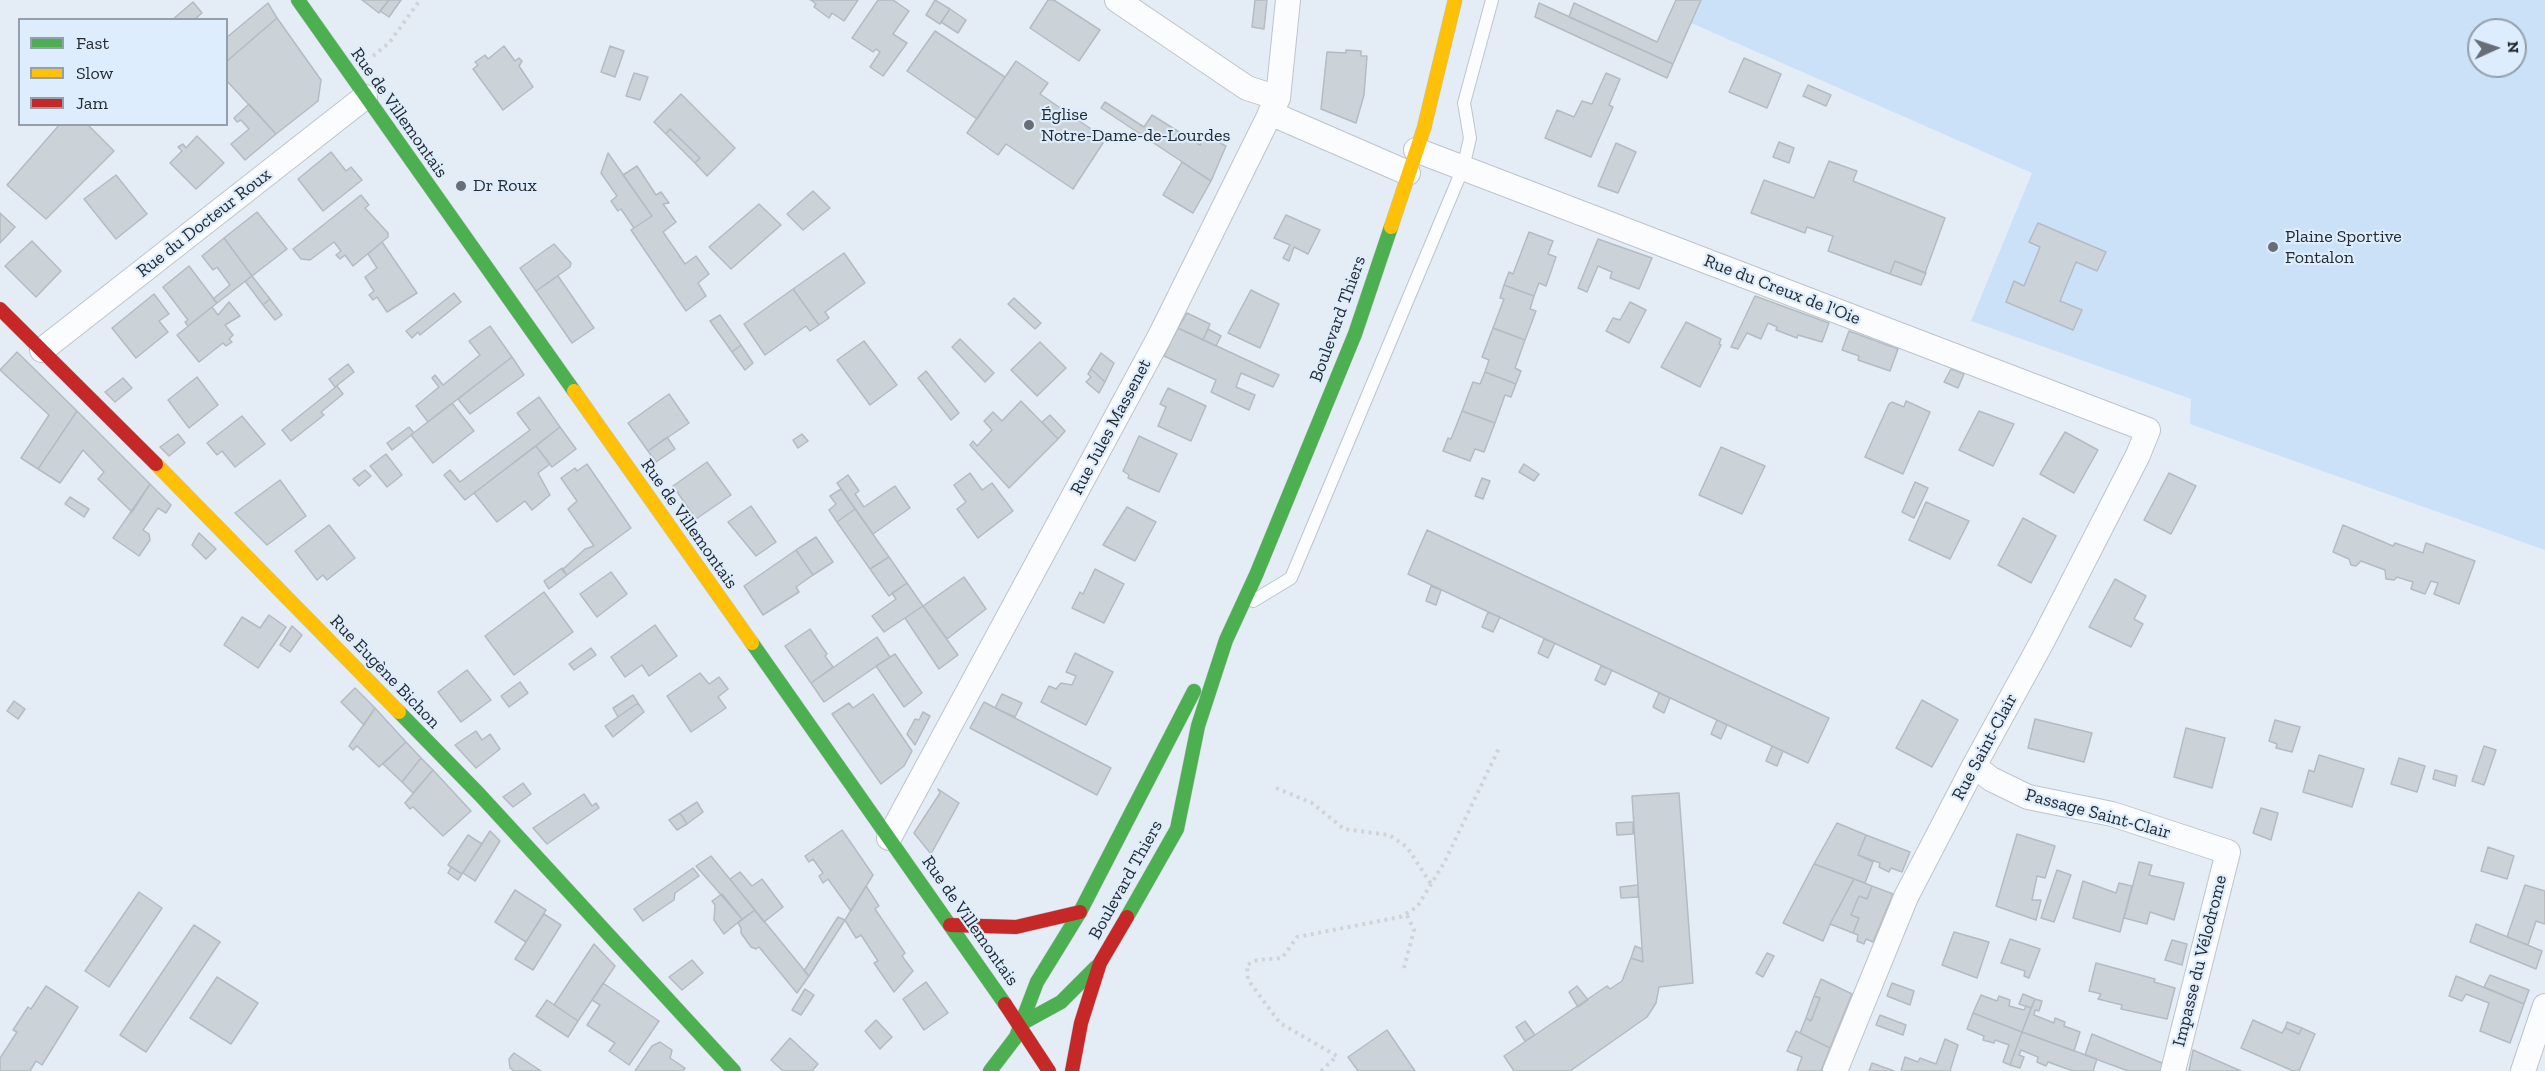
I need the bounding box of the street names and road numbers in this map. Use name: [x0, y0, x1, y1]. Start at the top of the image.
street label: Rue de Villemontais: [346, 44, 452, 182]
street label: Rue du Docteur Roux: [133, 164, 275, 282]
street label: Rue du Creux de l'Oie: [1701, 250, 1863, 330]
street label: Boulevard Thiers: [1305, 253, 1371, 385]
street label: Rue Jules Massenet: [1066, 355, 1156, 499]
street label: Rue de Villemontais: [636, 455, 742, 593]
street label: Rue Eugène Bichon: [325, 611, 445, 733]
street label: Rue Saint-Clair: [1948, 690, 2022, 804]
street label: Passage Saint-Clair: [2023, 784, 2173, 844]
street label: Boulevard Thiers: [1084, 817, 1168, 943]
street label: Rue de Villemontais: [917, 852, 1023, 990]
street label: Impasse du Vélodrome: [2168, 873, 2232, 1049]

